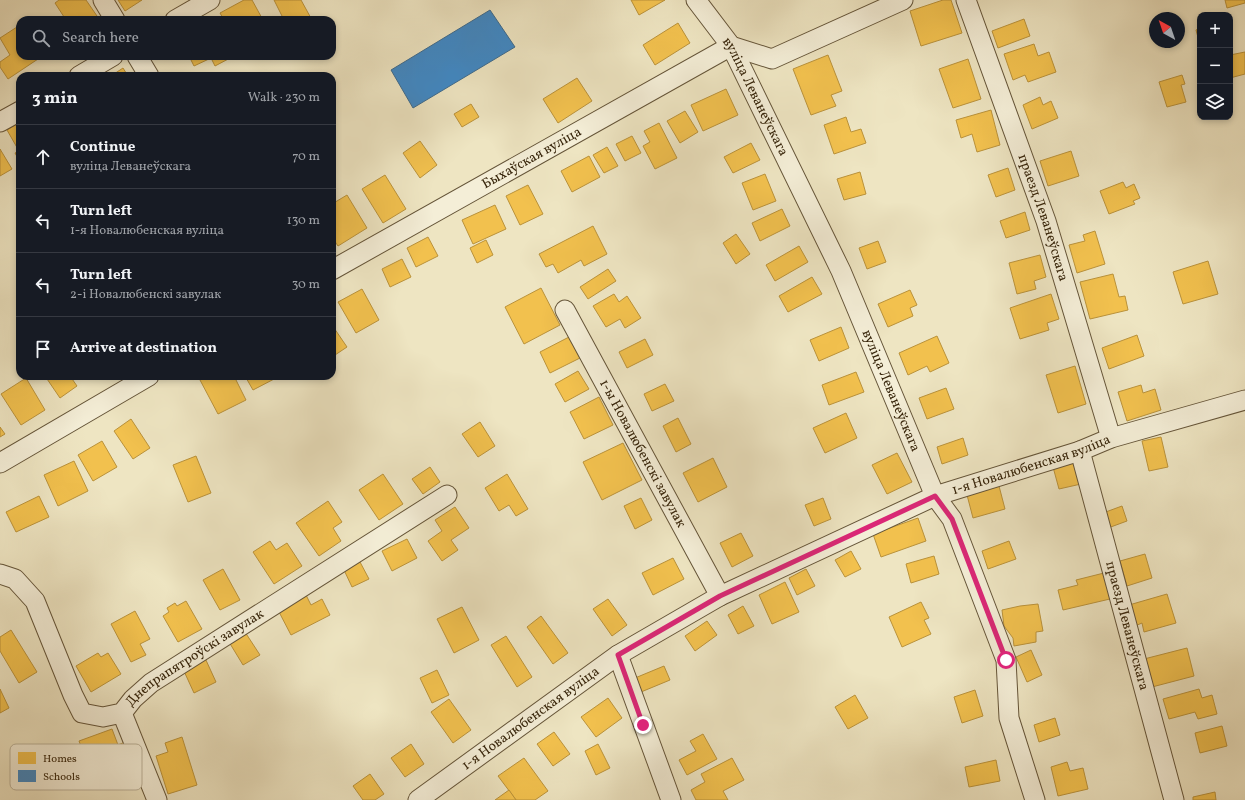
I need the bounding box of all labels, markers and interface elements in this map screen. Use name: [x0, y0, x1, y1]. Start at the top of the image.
north arrow: [1149, 12, 1185, 48]
map controls: [1197, 12, 1233, 120]
button: +: [1197, 12, 1233, 48]
search box: [16, 16, 336, 60]
icon: search: [30, 27, 52, 49]
text: Search here: [62, 28, 139, 49]
street label: вуліца Леванеўскага: [718, 33, 793, 159]
button: −: [1197, 48, 1233, 84]
button: layers: [1197, 84, 1233, 120]
text: 3 min: [32, 87, 78, 110]
text: Walk · 230 m: [248, 89, 320, 107]
street label: Быхаўская вуліца: [478, 122, 585, 193]
text: Continue: [70, 137, 135, 158]
icon: ahead: [32, 146, 54, 168]
text: 70 m: [292, 148, 320, 166]
street label: праезд Леванеўскага: [1013, 151, 1073, 284]
text: вуліца Леванеўскага: [70, 158, 191, 176]
text: Turn left: [70, 201, 132, 222]
icon: left: [32, 210, 54, 232]
text: 130 m: [287, 212, 320, 230]
text: 1-я Новалюбенская вуліца: [70, 222, 224, 240]
text: Turn left: [70, 265, 132, 286]
icon: left: [32, 274, 54, 296]
text: 30 m: [292, 276, 320, 294]
text: 2-і Новалюбенскі завулак: [70, 286, 221, 304]
street label: вуліца Леванеўскага: [857, 327, 925, 455]
icon: arrive: [32, 338, 54, 360]
text: Arrive at destination: [70, 338, 217, 359]
street label: 1-ы Новалюбенскі завулак: [595, 376, 691, 531]
street label: 1-я Новалюбенская вуліца: [949, 430, 1113, 500]
street label: праезд Леванеўскага: [1101, 559, 1154, 693]
street label: Днепрапятроўскі завулак: [121, 604, 268, 711]
route start: [997, 651, 1015, 669]
street label: 1-я Новалюбенская вуліца: [458, 662, 603, 775]
route end: [634, 716, 652, 734]
legend: [10, 744, 142, 790]
text: Homes: [43, 752, 77, 767]
text: Schools: [43, 770, 80, 785]

